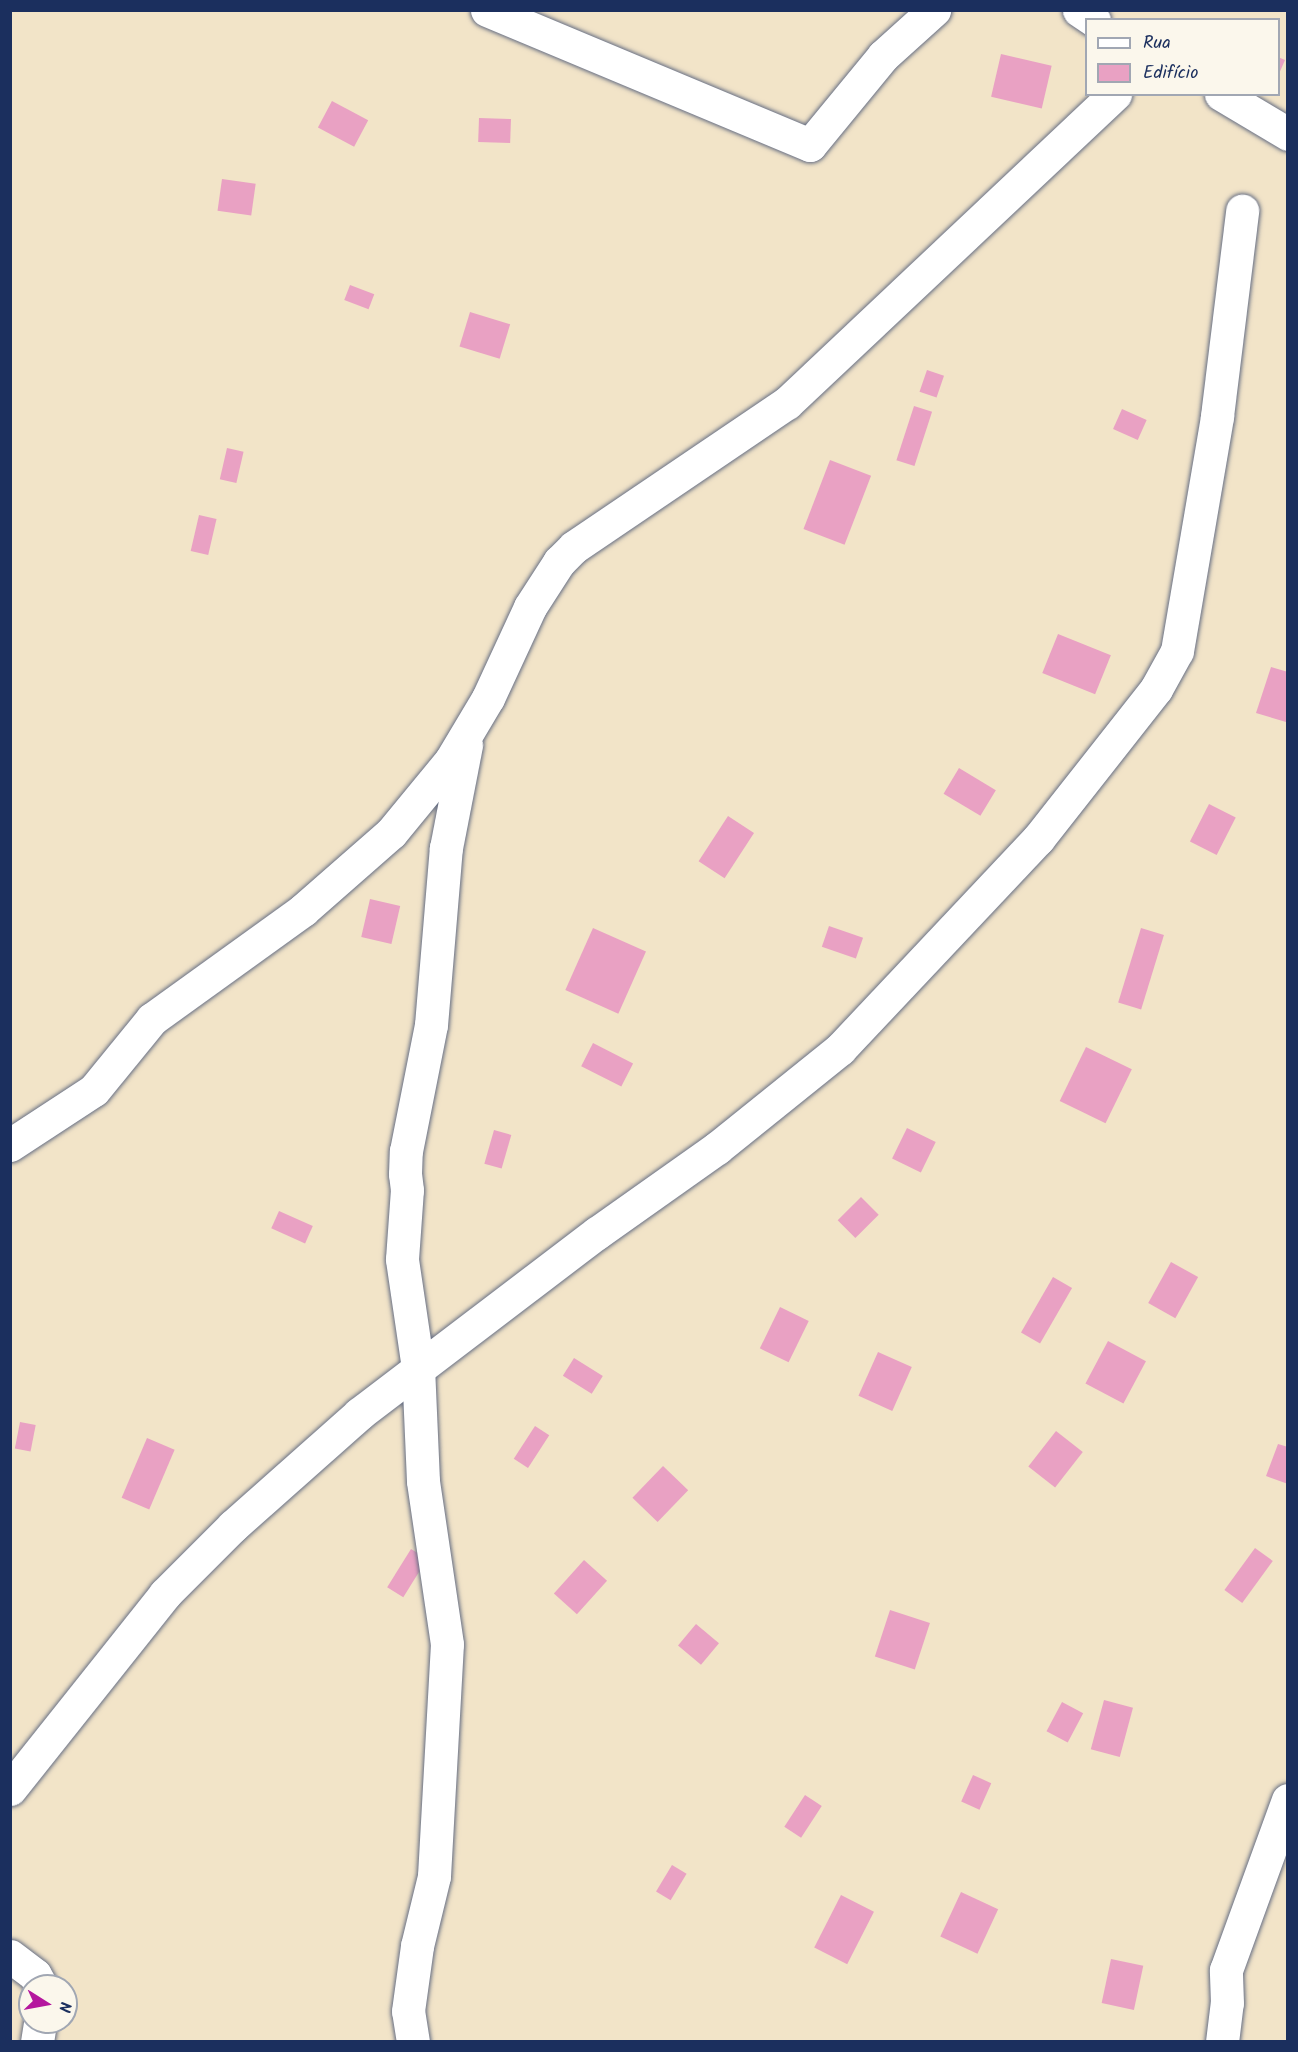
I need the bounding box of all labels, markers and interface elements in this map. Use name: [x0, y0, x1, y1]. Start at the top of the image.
legend: [1085, 18, 1280, 96]
text: Rua: [1143, 29, 1171, 58]
text: Edifício: [1143, 59, 1198, 88]
north arrow: [18, 1974, 78, 2034]
text: N: [51, 2000, 77, 2014]

